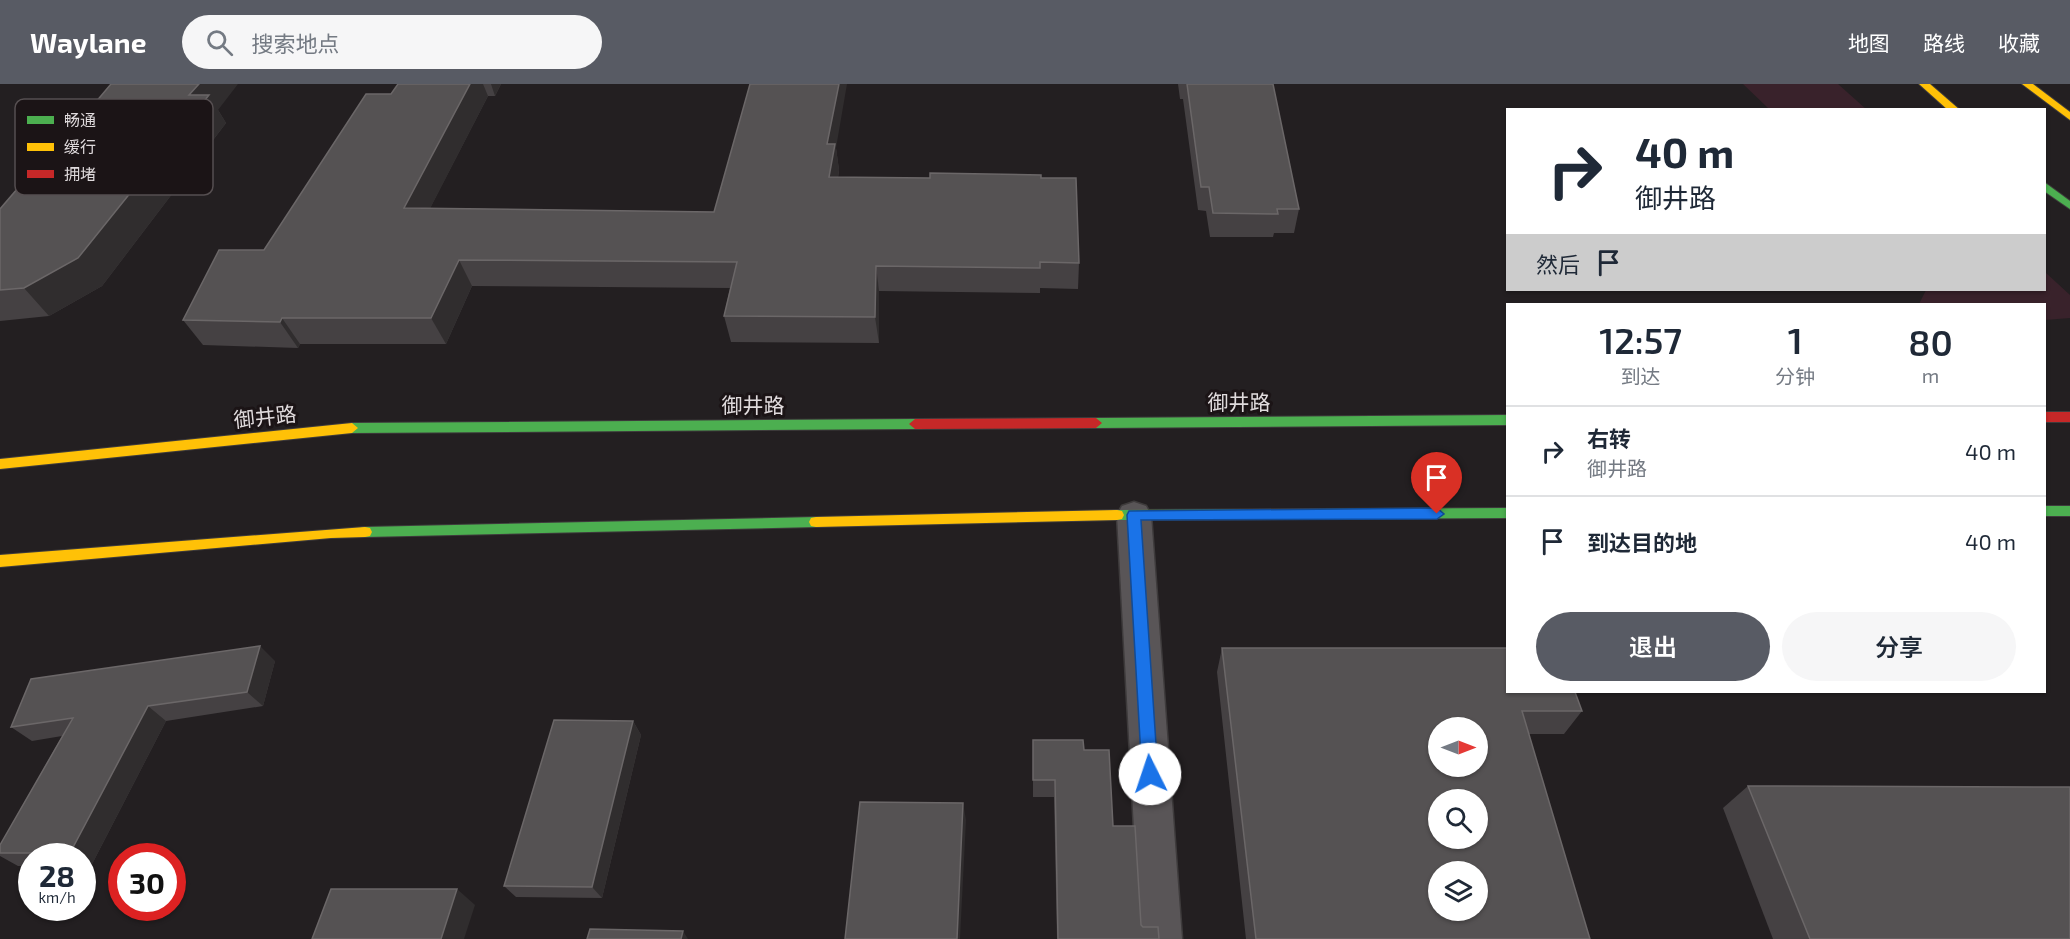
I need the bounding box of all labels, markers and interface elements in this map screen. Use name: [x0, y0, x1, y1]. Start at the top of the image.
search box: [182, 15, 602, 69]
text: Waylane: [30, 25, 146, 59]
icon: search: [203, 26, 236, 59]
text: 搜索地点: [251, 30, 339, 56]
text: 地图: [1848, 30, 1890, 55]
text: 路线: [1923, 30, 1965, 55]
text: 收藏: [1998, 30, 2040, 55]
legend: [15, 99, 213, 195]
text: 畅通: [64, 110, 96, 129]
text: 40 m: [1635, 126, 1734, 176]
icon: right: [1536, 132, 1614, 210]
text: 缓行: [64, 137, 96, 156]
text: 拥堵: [64, 164, 96, 183]
text: 御井路: [1635, 181, 1716, 213]
icon: arrive: [1592, 246, 1625, 279]
text: 然后: [1536, 251, 1580, 277]
text: 12:57: [1599, 318, 1682, 361]
text: 1: [1788, 318, 1803, 361]
text: 80: [1908, 320, 1953, 363]
text: m: [1922, 363, 1939, 387]
text: 到达: [1621, 364, 1661, 388]
text: 分钟: [1775, 364, 1815, 388]
street label: 御井路: [1208, 389, 1271, 414]
street label: 御井路: [722, 392, 785, 417]
street label: 御井路: [232, 400, 298, 432]
text: 右转: [1587, 425, 1631, 451]
icon: right: [1536, 435, 1569, 468]
text: 40 m: [1965, 438, 2016, 464]
pin: [1411, 452, 1462, 514]
text: 御井路: [1587, 456, 1647, 480]
icon: arrive: [1420, 461, 1453, 494]
icon: arrive: [1536, 525, 1569, 558]
text: 40 m: [1965, 528, 2016, 554]
text: 到达目的地: [1587, 529, 1697, 555]
button: 退出: [1536, 612, 1770, 681]
button: 分享: [1782, 612, 2016, 681]
north arrow: [1428, 717, 1488, 777]
map controls: [1428, 717, 1488, 921]
position arrow: [1118, 742, 1182, 806]
button: search: [1428, 789, 1488, 849]
speed limit sign: 30: [108, 843, 186, 921]
text: 28: [39, 857, 75, 893]
button: layers: [1428, 861, 1488, 921]
text: km/h: [38, 888, 76, 906]

